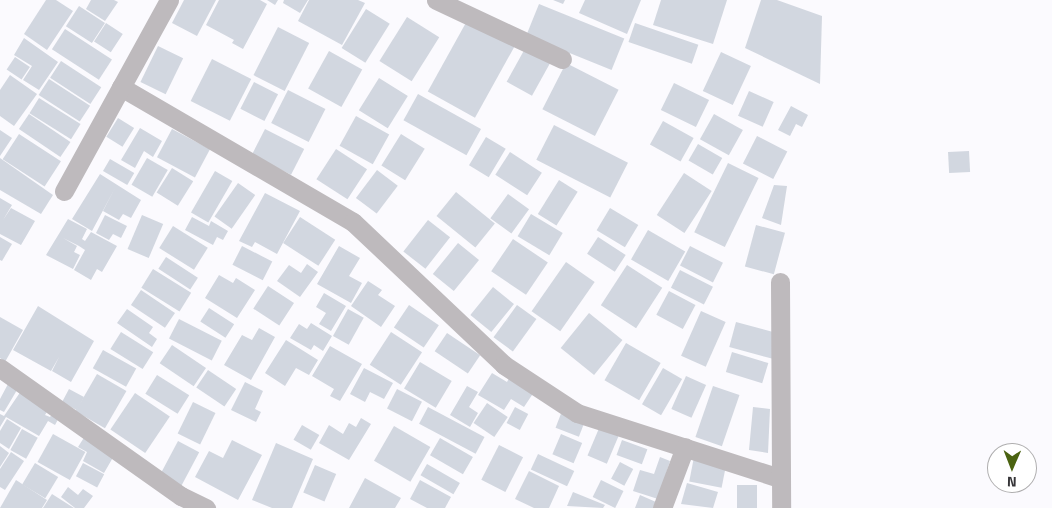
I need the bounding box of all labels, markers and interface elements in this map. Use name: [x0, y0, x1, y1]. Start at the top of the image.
north arrow: [987, 443, 1037, 493]
text: N: [1007, 472, 1017, 493]

